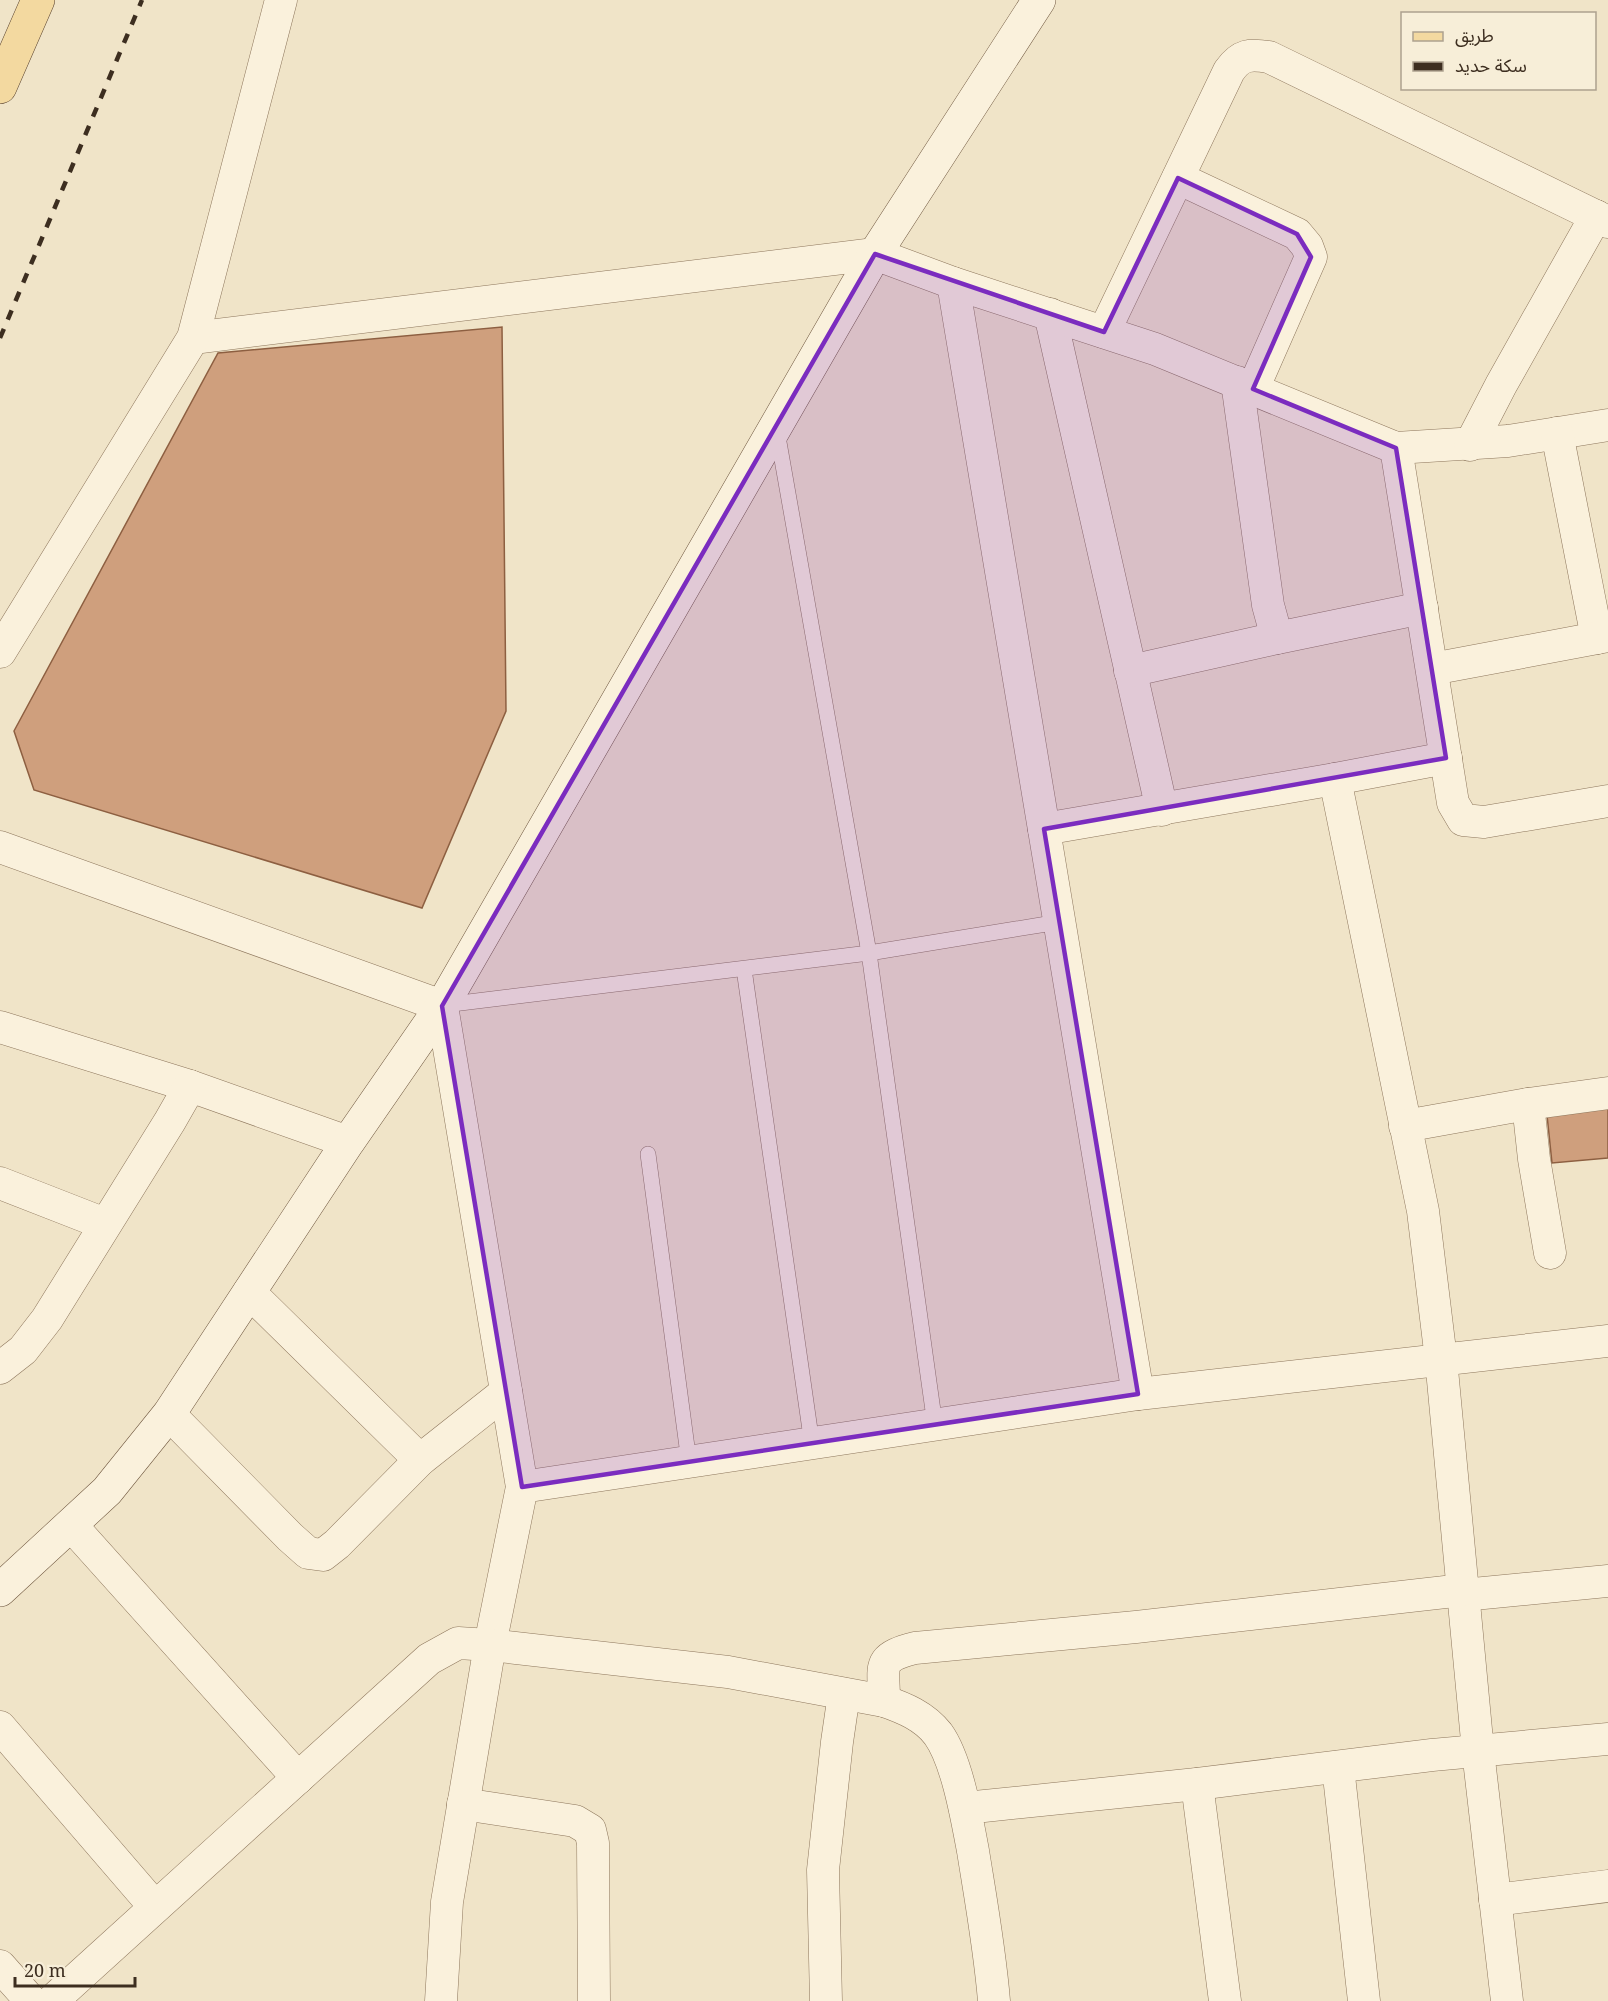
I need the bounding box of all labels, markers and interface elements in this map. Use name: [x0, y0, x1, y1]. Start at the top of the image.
legend: [1401, 12, 1596, 90]
text: طريق: [1455, 23, 1494, 47]
text: سكة حديد: [1455, 53, 1527, 77]
scale bar: [15, 1950, 135, 1988]
text: 20 m: [24, 1958, 66, 1982]

